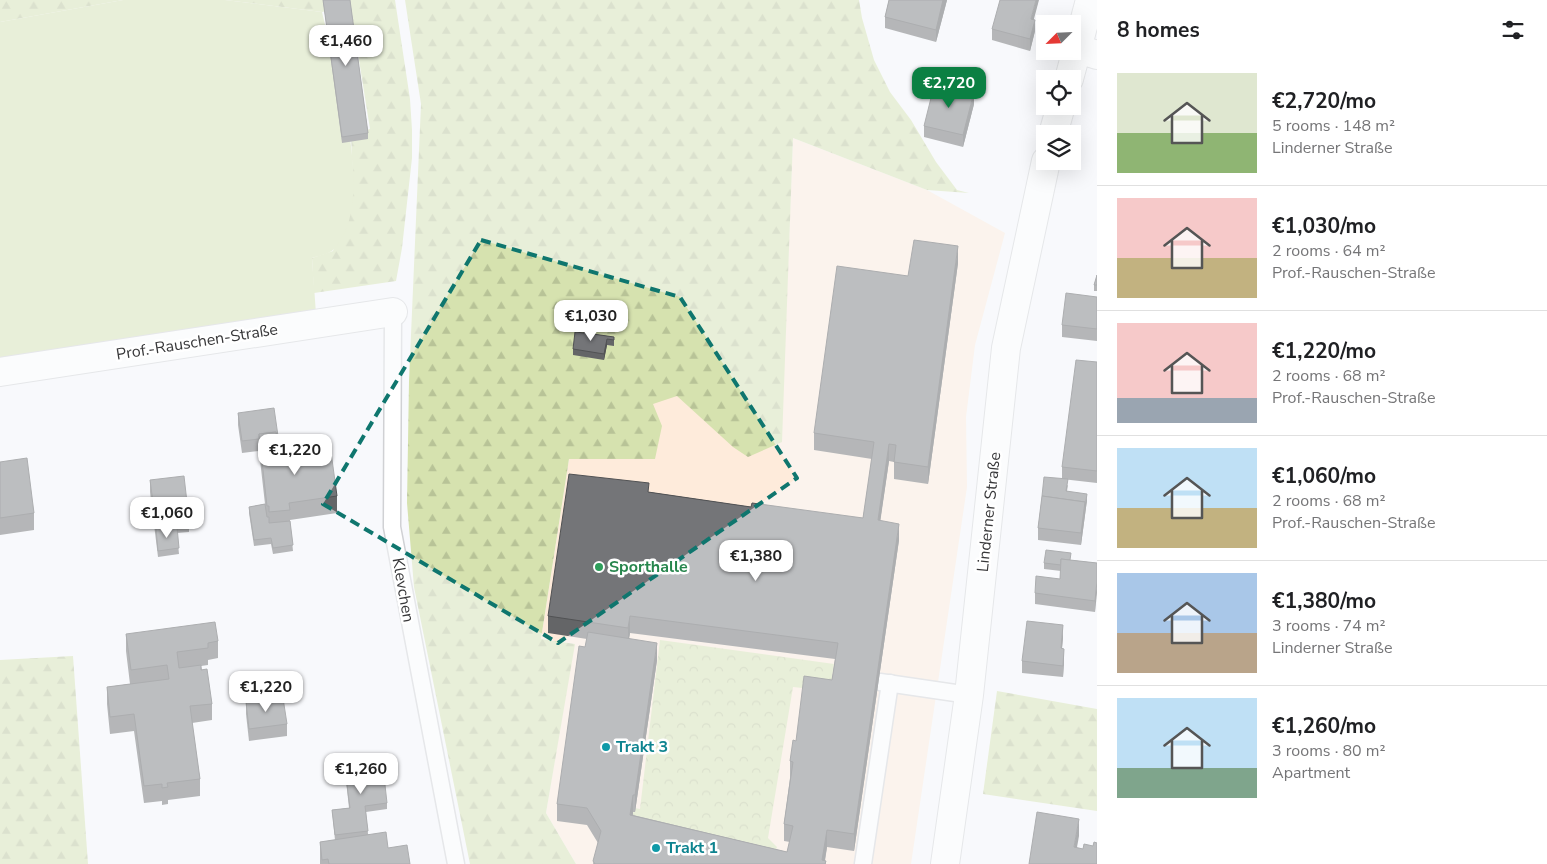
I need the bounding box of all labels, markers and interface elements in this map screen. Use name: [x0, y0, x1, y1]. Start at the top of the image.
north arrow: [1036, 15, 1081, 60]
map controls: [1036, 15, 1081, 170]
text: 8 homes: [1117, 16, 1200, 44]
icon: filters: [1499, 16, 1527, 44]
pin: €1,460: [305, 24, 387, 67]
text: €1,460: [320, 30, 372, 52]
pin: €2,720: [908, 66, 990, 109]
button: locate: [1036, 70, 1081, 115]
text: €2,720: [923, 72, 975, 94]
text: €2,720/mo: [1272, 87, 1376, 115]
icon: home: [1157, 93, 1217, 153]
text: 5 rooms · 148 m²: [1272, 115, 1395, 137]
button: layers: [1036, 125, 1081, 170]
text: Linderner Straße: [1272, 137, 1392, 159]
text: €1,030/mo: [1272, 212, 1376, 240]
icon: home: [1157, 218, 1217, 278]
text: 2 rooms · 64 m²: [1272, 240, 1385, 262]
text: Prof.-Rauschen-Straße: [1272, 262, 1435, 284]
pin: €1,030: [550, 300, 632, 342]
text: €1,030: [565, 305, 617, 327]
street label: Prof.-Rauschen-Straße: [115, 318, 279, 366]
text: €1,220/mo: [1272, 337, 1376, 365]
icon: home: [1157, 343, 1217, 403]
text: 2 rooms · 68 m²: [1272, 365, 1385, 387]
text: Prof.-Rauschen-Straße: [1272, 387, 1435, 409]
pin: €1,220: [254, 434, 336, 476]
text: €1,220: [269, 439, 321, 461]
street label: Linderner Straße: [972, 451, 1006, 573]
text: €1,060/mo: [1272, 462, 1376, 490]
icon: home: [1157, 468, 1217, 528]
text: 2 rooms · 68 m²: [1272, 490, 1385, 512]
pin: €1,060: [126, 496, 208, 539]
text: €1,060: [141, 502, 193, 524]
text: Prof.-Rauschen-Straße: [1272, 512, 1435, 534]
pin: €1,380: [715, 540, 797, 582]
text: €1,380: [730, 545, 782, 567]
street label: Klevchen: [386, 556, 420, 624]
place label: Sporthalle: [609, 556, 688, 578]
marker: Sporthalle: [593, 561, 605, 573]
text: €1,380/mo: [1272, 587, 1376, 615]
icon: home: [1157, 593, 1217, 653]
text: 3 rooms · 74 m²: [1272, 615, 1385, 637]
text: Linderner Straße: [1272, 637, 1392, 659]
pin: €1,220: [225, 670, 307, 713]
text: €1,220: [240, 676, 292, 698]
text: €1,260/mo: [1272, 712, 1376, 740]
icon: home: [1157, 718, 1217, 778]
place label: Trakt 3: [616, 736, 668, 758]
text: 3 rooms · 80 m²: [1272, 740, 1385, 762]
marker: Trakt 3: [600, 741, 612, 753]
pin: €1,260: [320, 752, 402, 795]
text: €1,260: [335, 758, 387, 780]
text: Apartment: [1272, 762, 1350, 784]
place label: Trakt 1: [666, 837, 718, 859]
marker: Trakt 1: [650, 842, 662, 854]

